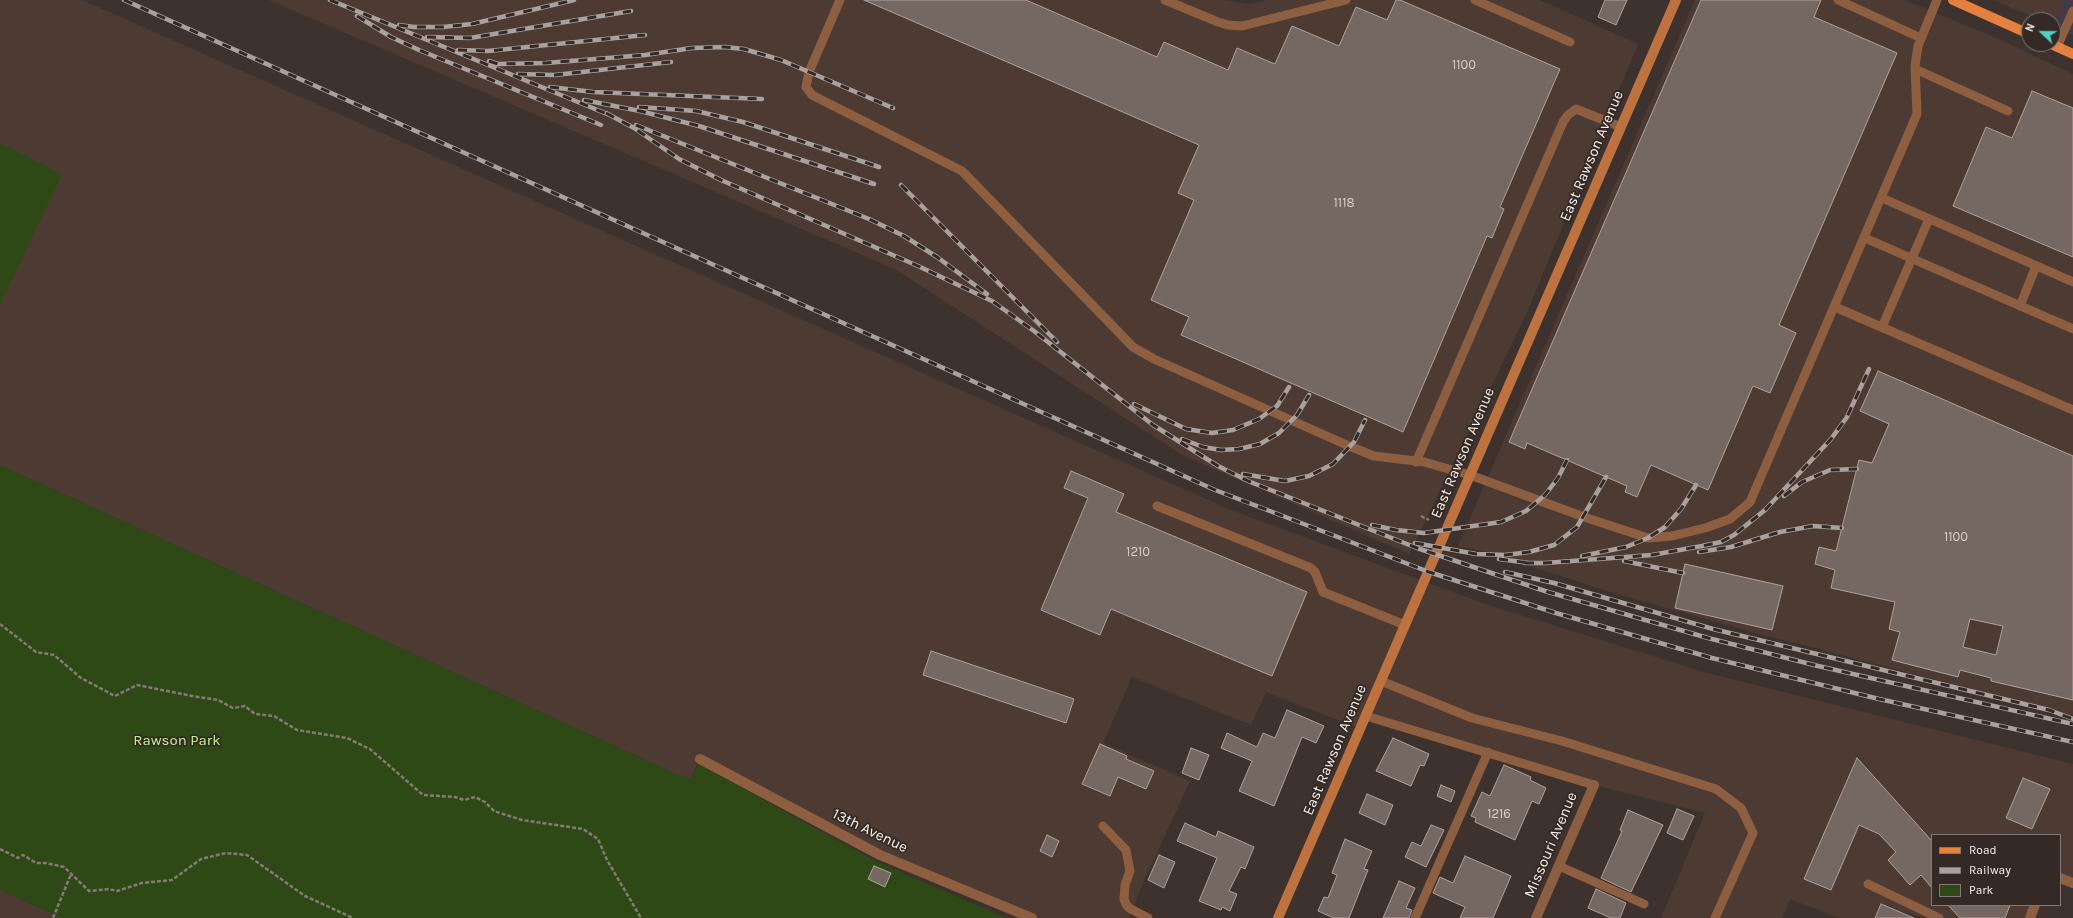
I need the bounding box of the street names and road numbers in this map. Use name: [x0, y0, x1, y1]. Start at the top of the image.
street label: East Rawson Avenue: [1556, 88, 1628, 224]
street label: East Rawson Avenue: [1427, 385, 1499, 521]
street label: East Rawson Avenue: [1299, 682, 1371, 818]
street label: Missouri Avenue: [1521, 789, 1581, 901]
street label: 13th Avenue: [829, 805, 911, 857]

